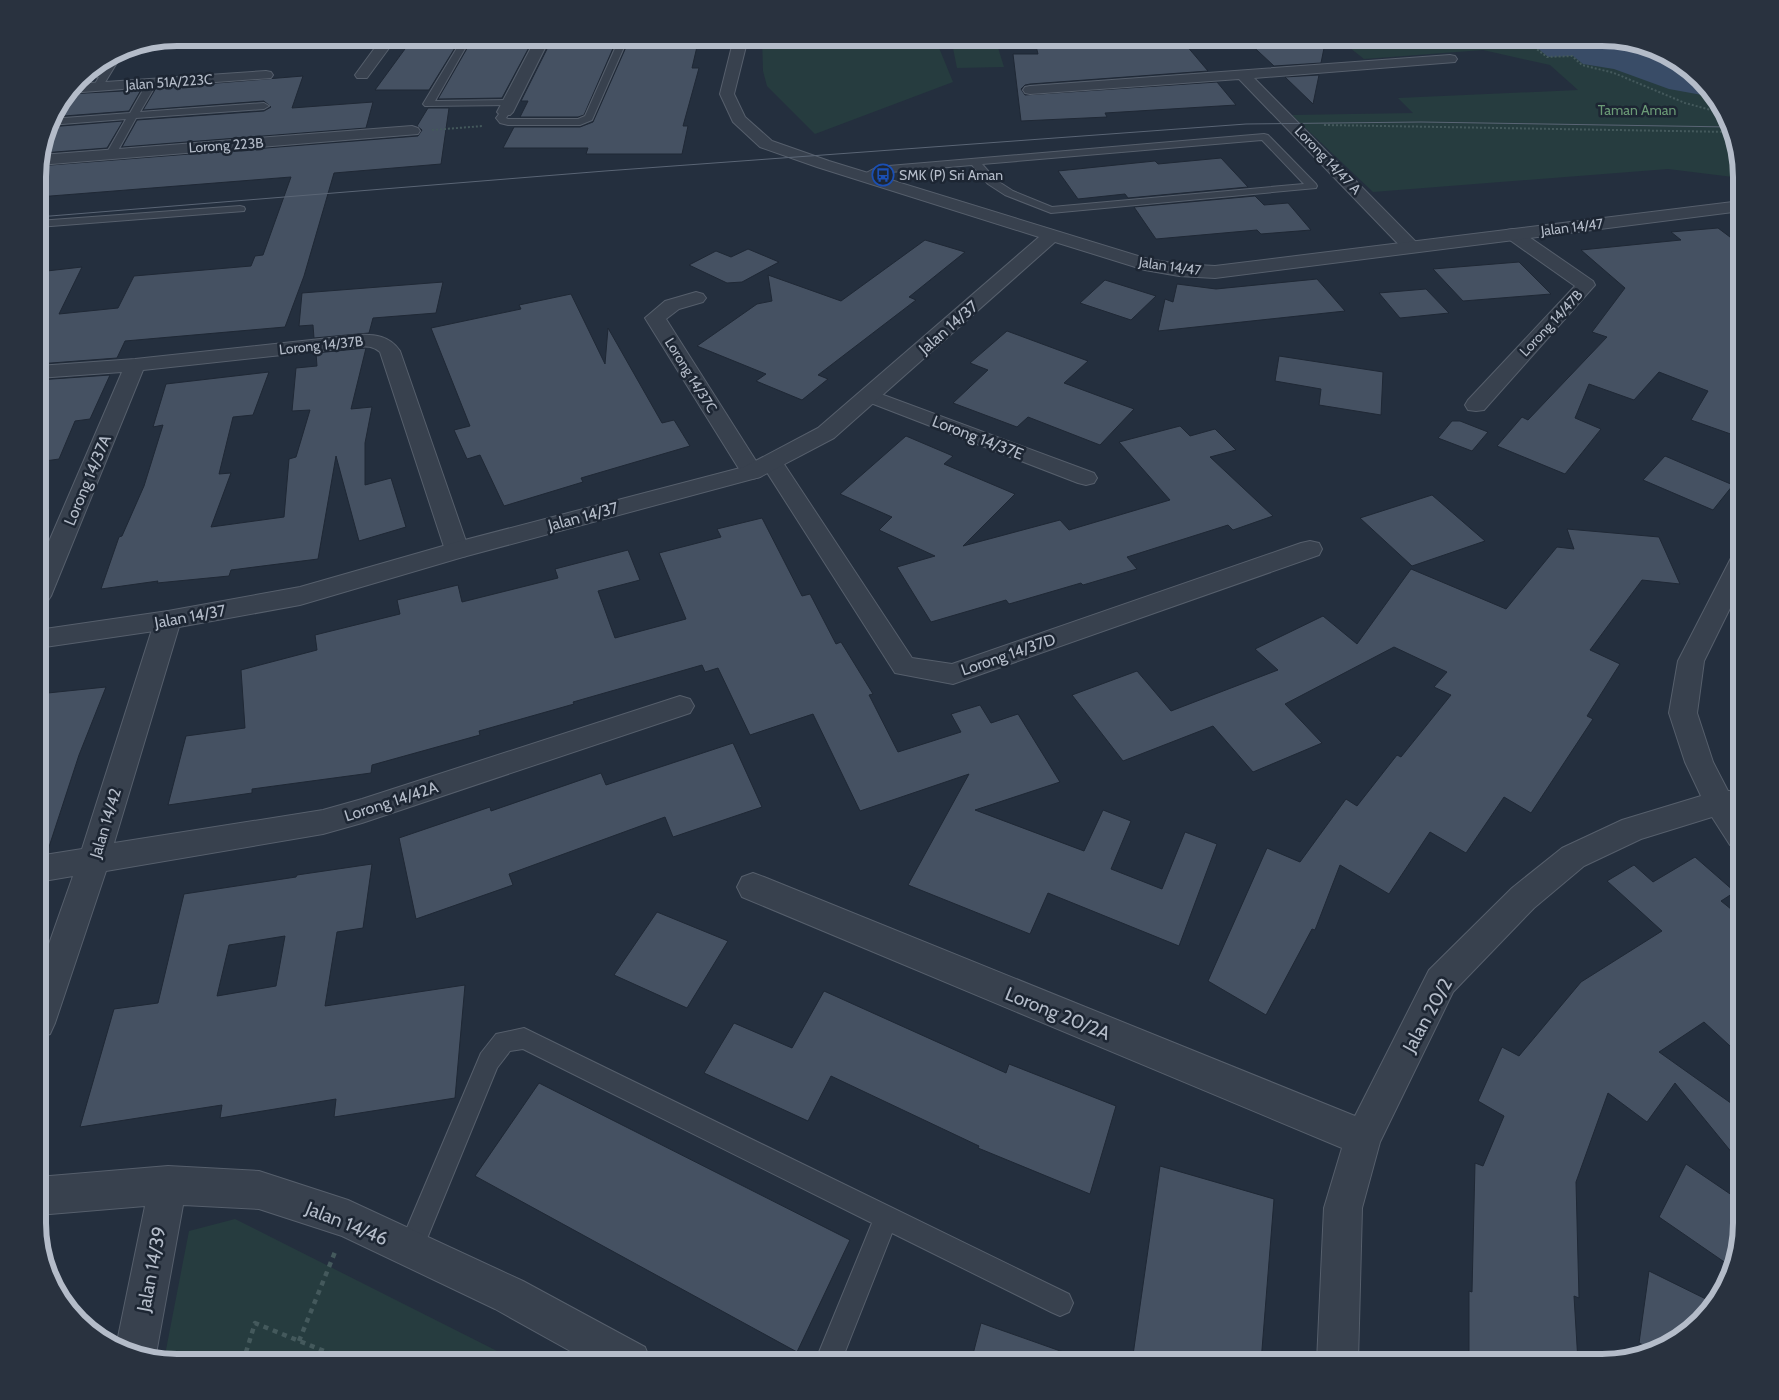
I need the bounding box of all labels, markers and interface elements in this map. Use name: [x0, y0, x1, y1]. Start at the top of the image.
street label: Jalan 51A/223C: [124, 70, 214, 94]
park label: Taman Aman: [1598, 101, 1677, 119]
street label: Lorong 14/47 A: [1291, 122, 1365, 198]
street label: Lorong 223B: [188, 133, 264, 157]
bus stop icon: SMK (P) Sri Aman: [871, 163, 895, 187]
place label: SMK (P) Sri Aman: [899, 166, 1003, 184]
street label: Jalan 14/47: [1539, 214, 1604, 240]
street label: Jalan 14/47: [1137, 253, 1202, 279]
street label: Lorong 14/47B: [1516, 286, 1586, 360]
street label: Jalan 14/37: [914, 297, 982, 359]
street label: Lorong 14/37B: [278, 332, 364, 358]
street label: Lorong 14/37C: [661, 334, 721, 416]
street label: Lorong 14/37E: [930, 411, 1026, 464]
street label: Lorong 14/37A: [60, 432, 115, 528]
street label: Jalan 14/37: [545, 498, 620, 535]
street label: Jalan 14/37: [152, 601, 227, 632]
street label: Lorong 14/37D: [958, 629, 1058, 680]
street label: Lorong 14/42A: [342, 777, 441, 826]
street label: Jalan 14/42: [86, 786, 125, 861]
street label: Jalan 20/2: [1397, 974, 1457, 1057]
street label: Lorong 20/2A: [1002, 982, 1114, 1045]
street label: Jalan 14/46: [301, 1196, 391, 1250]
street label: Jalan 14/39: [132, 1224, 171, 1315]

